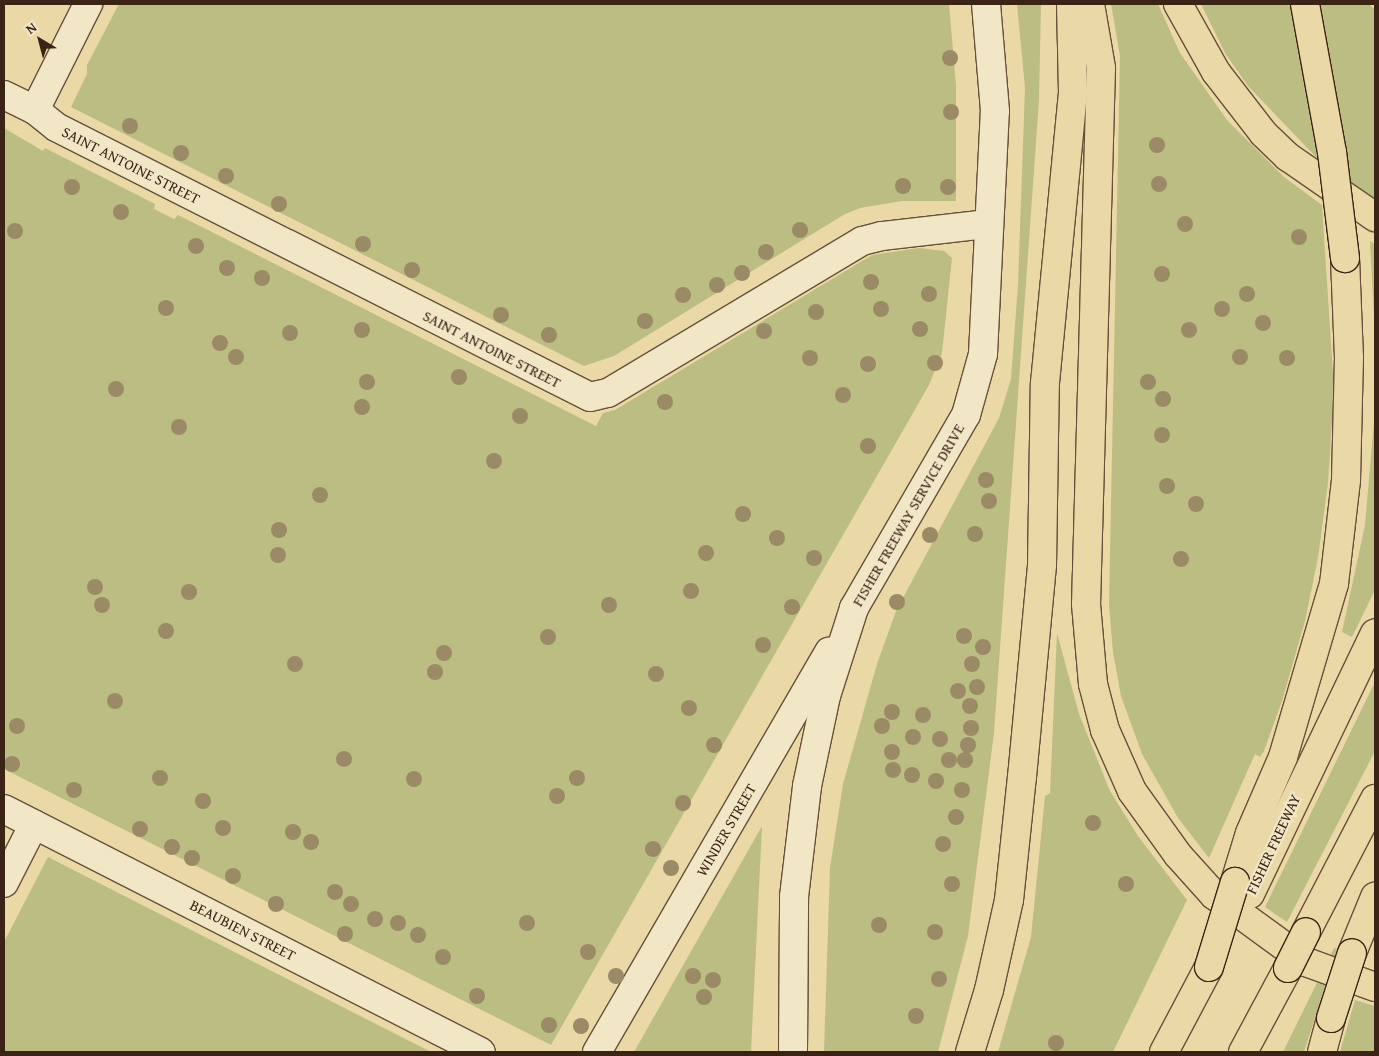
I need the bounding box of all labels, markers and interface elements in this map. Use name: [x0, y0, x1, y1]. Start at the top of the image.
north arrow: [15, 15, 65, 65]
text: N: [21, 17, 41, 39]
street label: SAINT ANTOINE STREET: [59, 122, 203, 208]
street label: SAINT ANTOINE STREET: [420, 306, 564, 392]
street label: FISHER FREEWAY SERVICE DRIVE: [848, 421, 968, 609]
street label: WINDER STREET: [692, 781, 760, 879]
street label: FISHER FREEWAY: [1242, 791, 1304, 897]
street label: BEAUBIEN STREET: [187, 896, 299, 964]

